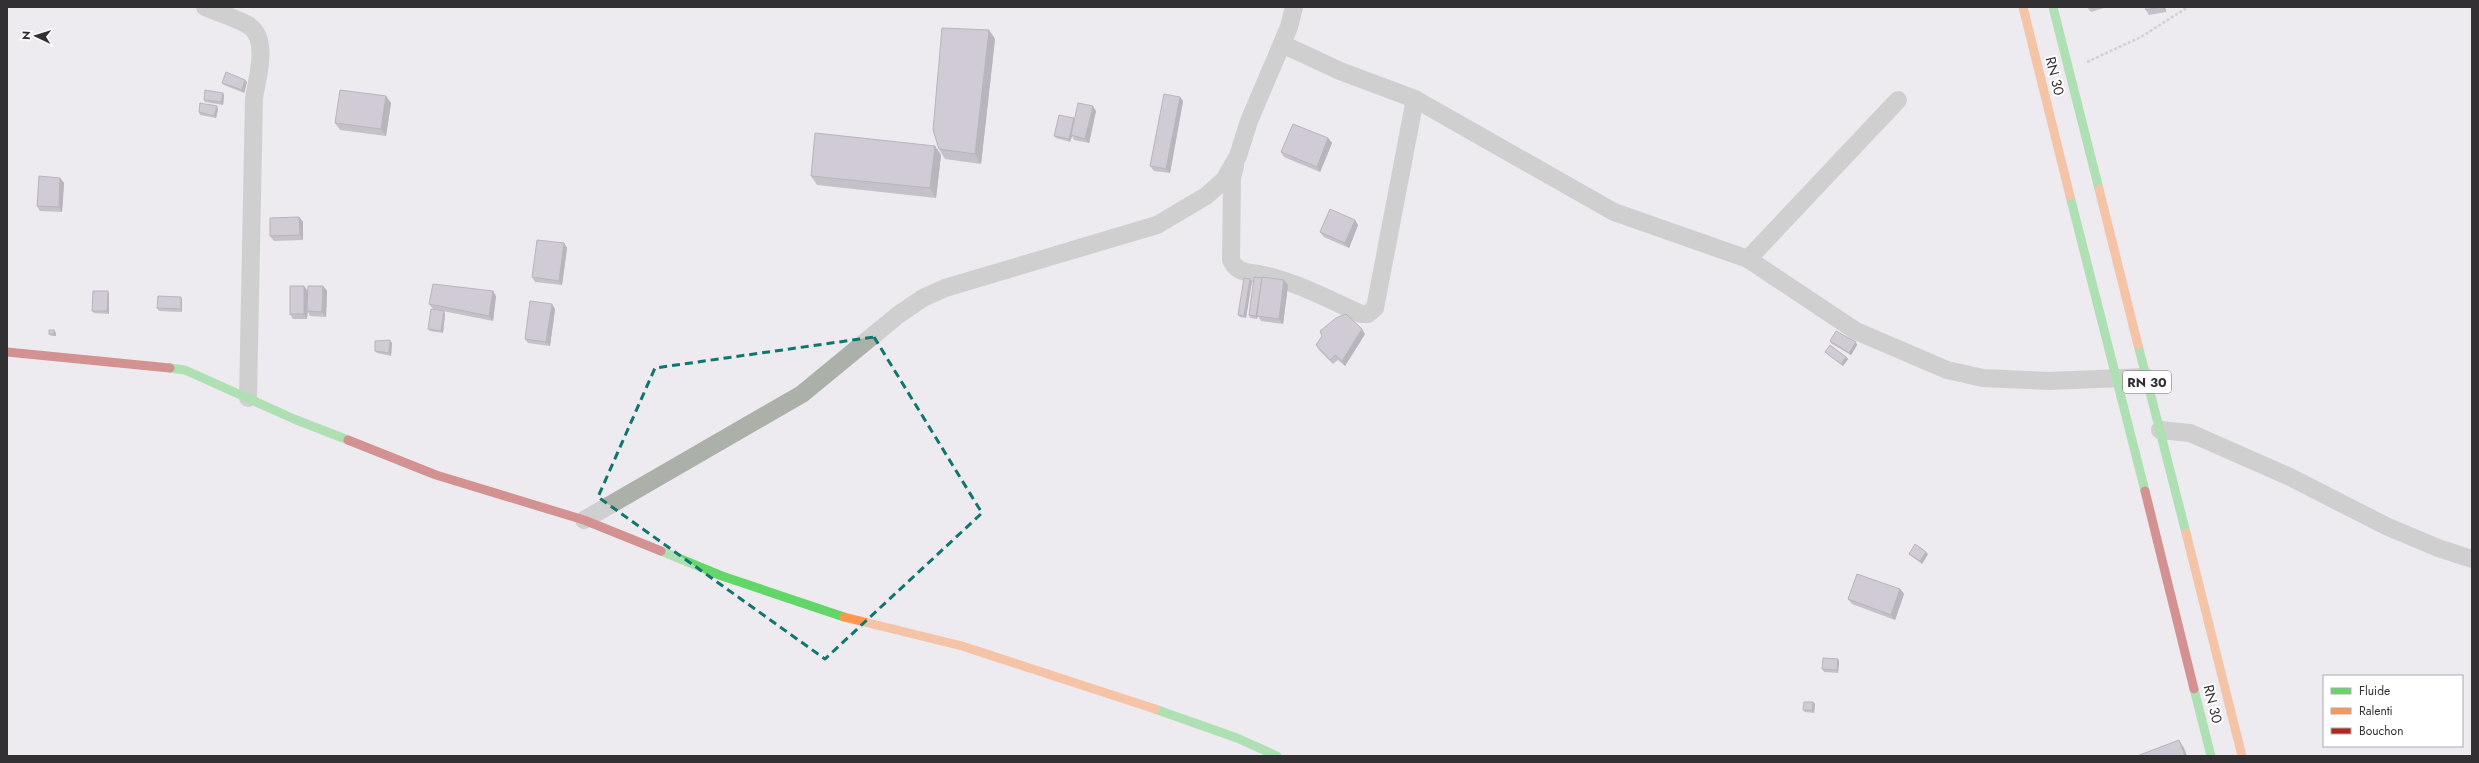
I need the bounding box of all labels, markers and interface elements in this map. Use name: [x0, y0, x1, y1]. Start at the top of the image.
north arrow: [16, 16, 56, 56]
text: N: [18, 30, 34, 40]
street label: RN 30: [2041, 55, 2069, 97]
road number: RN 30: [2123, 371, 2171, 393]
legend: [2323, 675, 2463, 747]
text: Fluide: [2359, 682, 2390, 700]
street label: RN 30: [2199, 683, 2227, 725]
text: Ralenti: [2359, 702, 2393, 720]
text: Bouchon: [2359, 722, 2403, 740]

